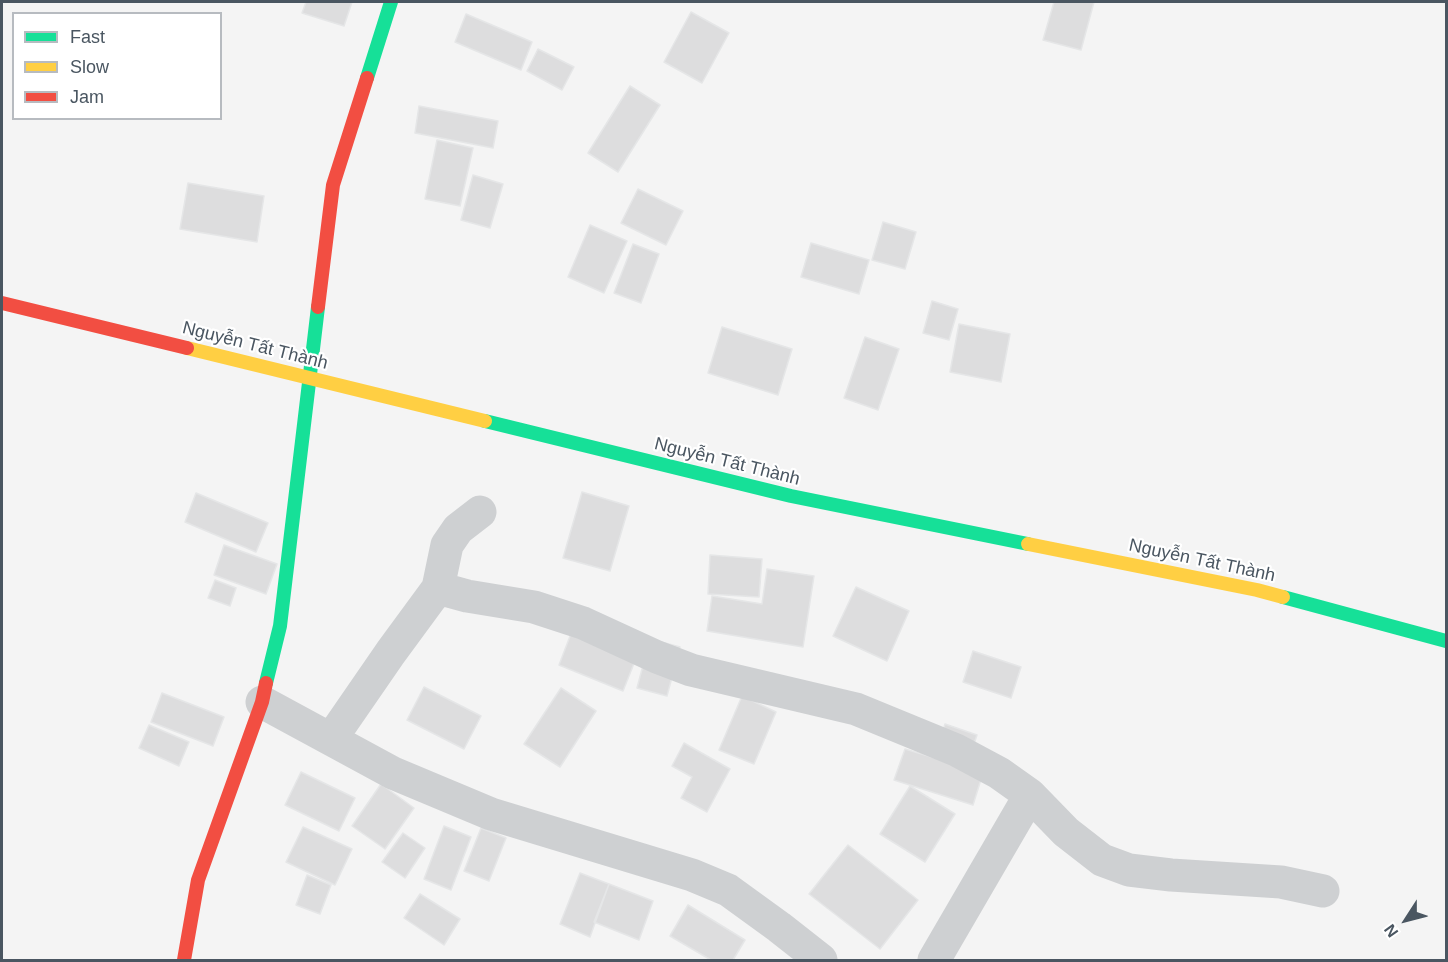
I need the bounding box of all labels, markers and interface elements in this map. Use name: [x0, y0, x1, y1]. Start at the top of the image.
legend: [12, 12, 222, 120]
text: Fast: [70, 27, 105, 47]
text: Slow: [70, 57, 109, 77]
text: Jam: [70, 87, 104, 107]
street label: Nguyễn Tất Thành: [180, 317, 330, 375]
street label: Nguyễn Tất Thành: [652, 433, 802, 491]
street label: Nguyễn Tất Thành: [1127, 535, 1277, 587]
north arrow: [1376, 890, 1436, 950]
text: N: [1381, 921, 1401, 941]

